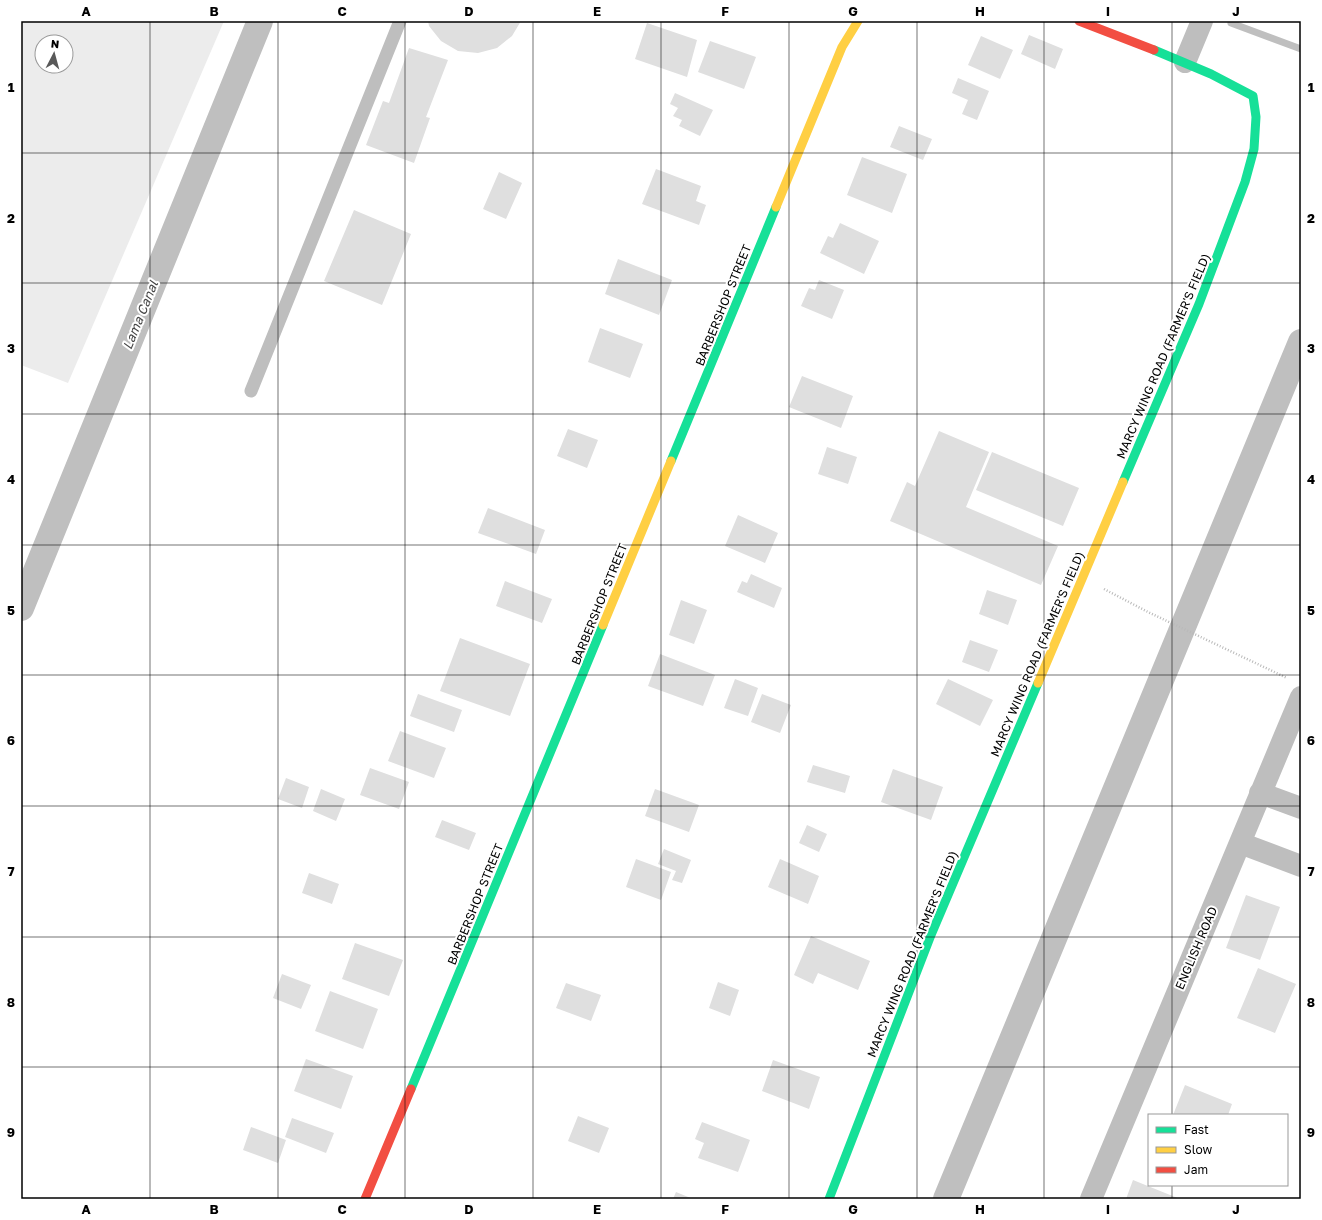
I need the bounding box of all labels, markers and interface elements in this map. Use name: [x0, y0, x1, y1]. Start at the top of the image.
text: A: [81, 3, 91, 19]
text: B: [209, 3, 219, 19]
text: C: [337, 3, 347, 19]
text: D: [464, 3, 474, 19]
text: E: [593, 3, 601, 19]
text: F: [721, 3, 729, 19]
text: G: [848, 3, 858, 19]
text: H: [975, 3, 985, 19]
text: I: [1106, 3, 1110, 19]
text: J: [1232, 3, 1240, 19]
north arrow: [34, 34, 74, 74]
text: N: [50, 37, 60, 50]
text: 1: [8, 79, 15, 95]
text: 1: [1308, 79, 1315, 95]
text: 2: [7, 210, 15, 226]
text: 2: [1307, 210, 1315, 226]
street label: BARBERSHOP STREET: [692, 242, 754, 368]
street label: MARCY WING ROAD (FARMER'S FIELD): [1113, 251, 1213, 461]
water label: Lama Canal: [119, 278, 161, 352]
text: 3: [7, 340, 15, 356]
text: 3: [1307, 340, 1315, 356]
text: 4: [7, 471, 15, 487]
text: 4: [1307, 471, 1315, 487]
street label: BARBERSHOP STREET: [568, 541, 630, 667]
street label: MARCY WING ROAD (FARMER'S FIELD): [987, 549, 1087, 759]
text: 5: [7, 602, 15, 618]
text: 5: [1307, 602, 1315, 618]
text: 6: [7, 732, 15, 748]
text: 6: [1307, 732, 1315, 748]
street label: BARBERSHOP STREET: [444, 841, 506, 967]
street label: MARCY WING ROAD (FARMER'S FIELD): [864, 849, 960, 1059]
text: 7: [7, 863, 15, 879]
text: 7: [1307, 863, 1315, 879]
street label: ENGLISH ROAD: [1172, 904, 1220, 992]
text: 8: [7, 994, 15, 1010]
text: 8: [1307, 994, 1315, 1010]
legend: [1148, 1114, 1288, 1186]
text: Fast: [1184, 1122, 1209, 1137]
text: 9: [7, 1124, 15, 1140]
text: 9: [1307, 1124, 1315, 1140]
text: Slow: [1184, 1142, 1212, 1157]
text: Jam: [1184, 1162, 1208, 1177]
text: A: [81, 1201, 91, 1217]
text: B: [209, 1201, 219, 1217]
text: C: [337, 1201, 347, 1217]
text: D: [464, 1201, 474, 1217]
text: E: [593, 1201, 601, 1217]
text: F: [721, 1201, 729, 1217]
text: G: [848, 1201, 858, 1217]
text: H: [975, 1201, 985, 1217]
text: I: [1106, 1201, 1110, 1217]
text: J: [1232, 1201, 1240, 1217]

